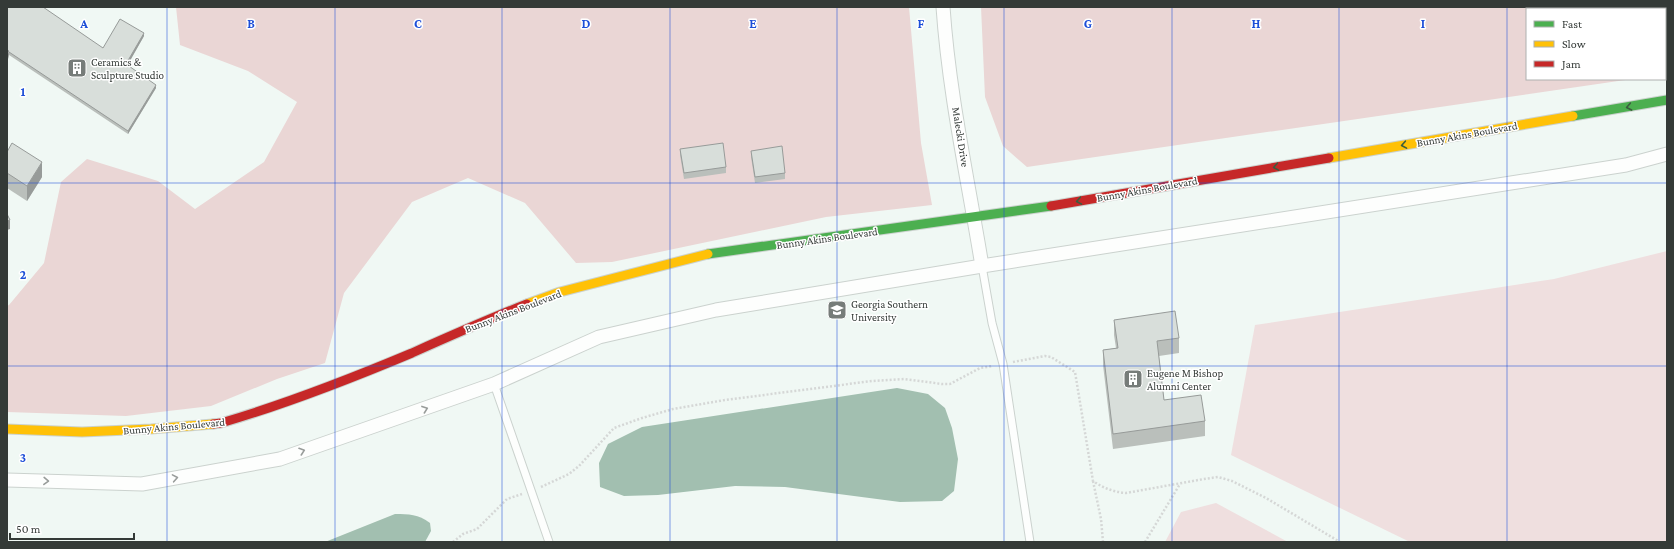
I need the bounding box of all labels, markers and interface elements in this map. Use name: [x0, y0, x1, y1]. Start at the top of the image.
legend: [1526, 8, 1666, 80]
text: A: [79, 16, 88, 31]
text: B: [247, 16, 255, 31]
text: C: [414, 16, 422, 31]
text: D: [582, 16, 591, 31]
text: E: [749, 16, 757, 31]
text: F: [918, 16, 925, 31]
text: G: [1084, 16, 1092, 31]
text: H: [1252, 16, 1261, 31]
text: I: [1421, 16, 1425, 31]
text: Fast: [1562, 17, 1583, 31]
text: Slow: [1562, 37, 1586, 51]
place label: Ceramics & Sculpture Studio: [91, 56, 165, 82]
building icon: Ceramics & Sculpture Studio: [66, 57, 88, 79]
text: Jam: [1561, 57, 1581, 71]
text: 1: [21, 84, 26, 99]
one-way arrow: [1626, 102, 1632, 110]
street label: Malecki Drive: [950, 106, 972, 168]
street label: Bunny Akins Boulevard: [1416, 119, 1519, 150]
one-way arrow: [1401, 140, 1407, 149]
one-way arrow: [1273, 162, 1279, 170]
street label: Bunny Akins Boulevard: [1096, 174, 1199, 205]
one-way arrow: [1076, 196, 1082, 205]
street label: Bunny Akins Boulevard: [776, 225, 879, 252]
text: 2: [20, 267, 27, 282]
street label: Bunny Akins Boulevard: [463, 287, 563, 336]
place label: Georgia Southern University: [851, 298, 928, 324]
school or university icon: Georgia Southern University: [826, 299, 848, 321]
place label: Eugene M Bishop Alumni Center: [1147, 367, 1223, 392]
building icon: Eugene M Bishop Alumni Center: [1122, 368, 1144, 390]
one-way arrow: [422, 405, 429, 414]
street label: Bunny Akins Boulevard: [123, 416, 226, 437]
one-way arrow: [299, 448, 306, 456]
text: 3: [20, 450, 26, 465]
one-way arrow: [172, 475, 178, 483]
one-way arrow: [43, 477, 49, 485]
scale bar: [10, 515, 134, 541]
text: 50 m: [16, 522, 41, 536]

